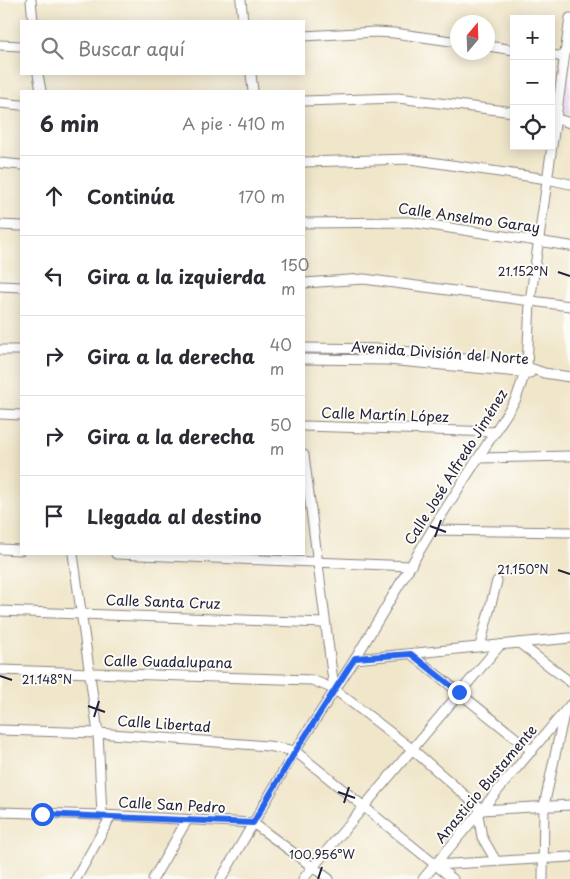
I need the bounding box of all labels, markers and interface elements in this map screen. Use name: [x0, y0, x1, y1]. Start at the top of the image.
north arrow: [450, 15, 495, 60]
map controls: [510, 15, 555, 150]
button: +: [510, 15, 555, 60]
search box: [20, 20, 305, 75]
icon: search: [38, 34, 66, 62]
text: Buscar aquí: [78, 34, 185, 62]
button: −: [510, 60, 555, 105]
button: locate: [510, 105, 555, 150]
text: 6 min: [40, 107, 99, 139]
text: A pie · 410 m: [182, 111, 285, 135]
icon: ahead: [40, 182, 68, 210]
text: Continúa: [87, 182, 175, 210]
text: 170 m: [239, 184, 285, 208]
street label: Calle Anselmo Garay: [397, 197, 541, 238]
text: 150 m: [281, 252, 310, 300]
icon: left: [40, 262, 68, 290]
text: Gira a la izquierda: [87, 262, 266, 290]
text: 21.152°N: [498, 262, 548, 280]
text: 40 m: [270, 332, 292, 380]
street label: Avenida División del Norte: [351, 336, 529, 369]
icon: right: [40, 342, 68, 370]
text: Gira a la derecha: [87, 342, 255, 370]
street label: Calle José Alfredo Jiménez: [399, 385, 512, 549]
street label: Calle Martín López: [321, 402, 450, 427]
text: 50 m: [270, 412, 292, 460]
icon: right: [40, 422, 68, 450]
text: Gira a la derecha: [87, 422, 255, 450]
icon: arrive: [40, 502, 68, 530]
text: Llegada al destino: [87, 502, 261, 530]
text: 21.150°N: [497, 560, 549, 578]
street label: Calle Santa Cruz: [105, 589, 221, 614]
street label: Calle Guadalupana: [103, 650, 233, 673]
text: 21.148°N: [22, 670, 72, 688]
route end: [448, 681, 471, 704]
street label: Calle Libertad: [117, 710, 211, 737]
street label: Anasticio Bustamente: [430, 720, 542, 848]
street label: Calle San Pedro: [118, 791, 226, 818]
route start: [31, 803, 54, 826]
text: 100.956°W: [289, 845, 355, 863]

